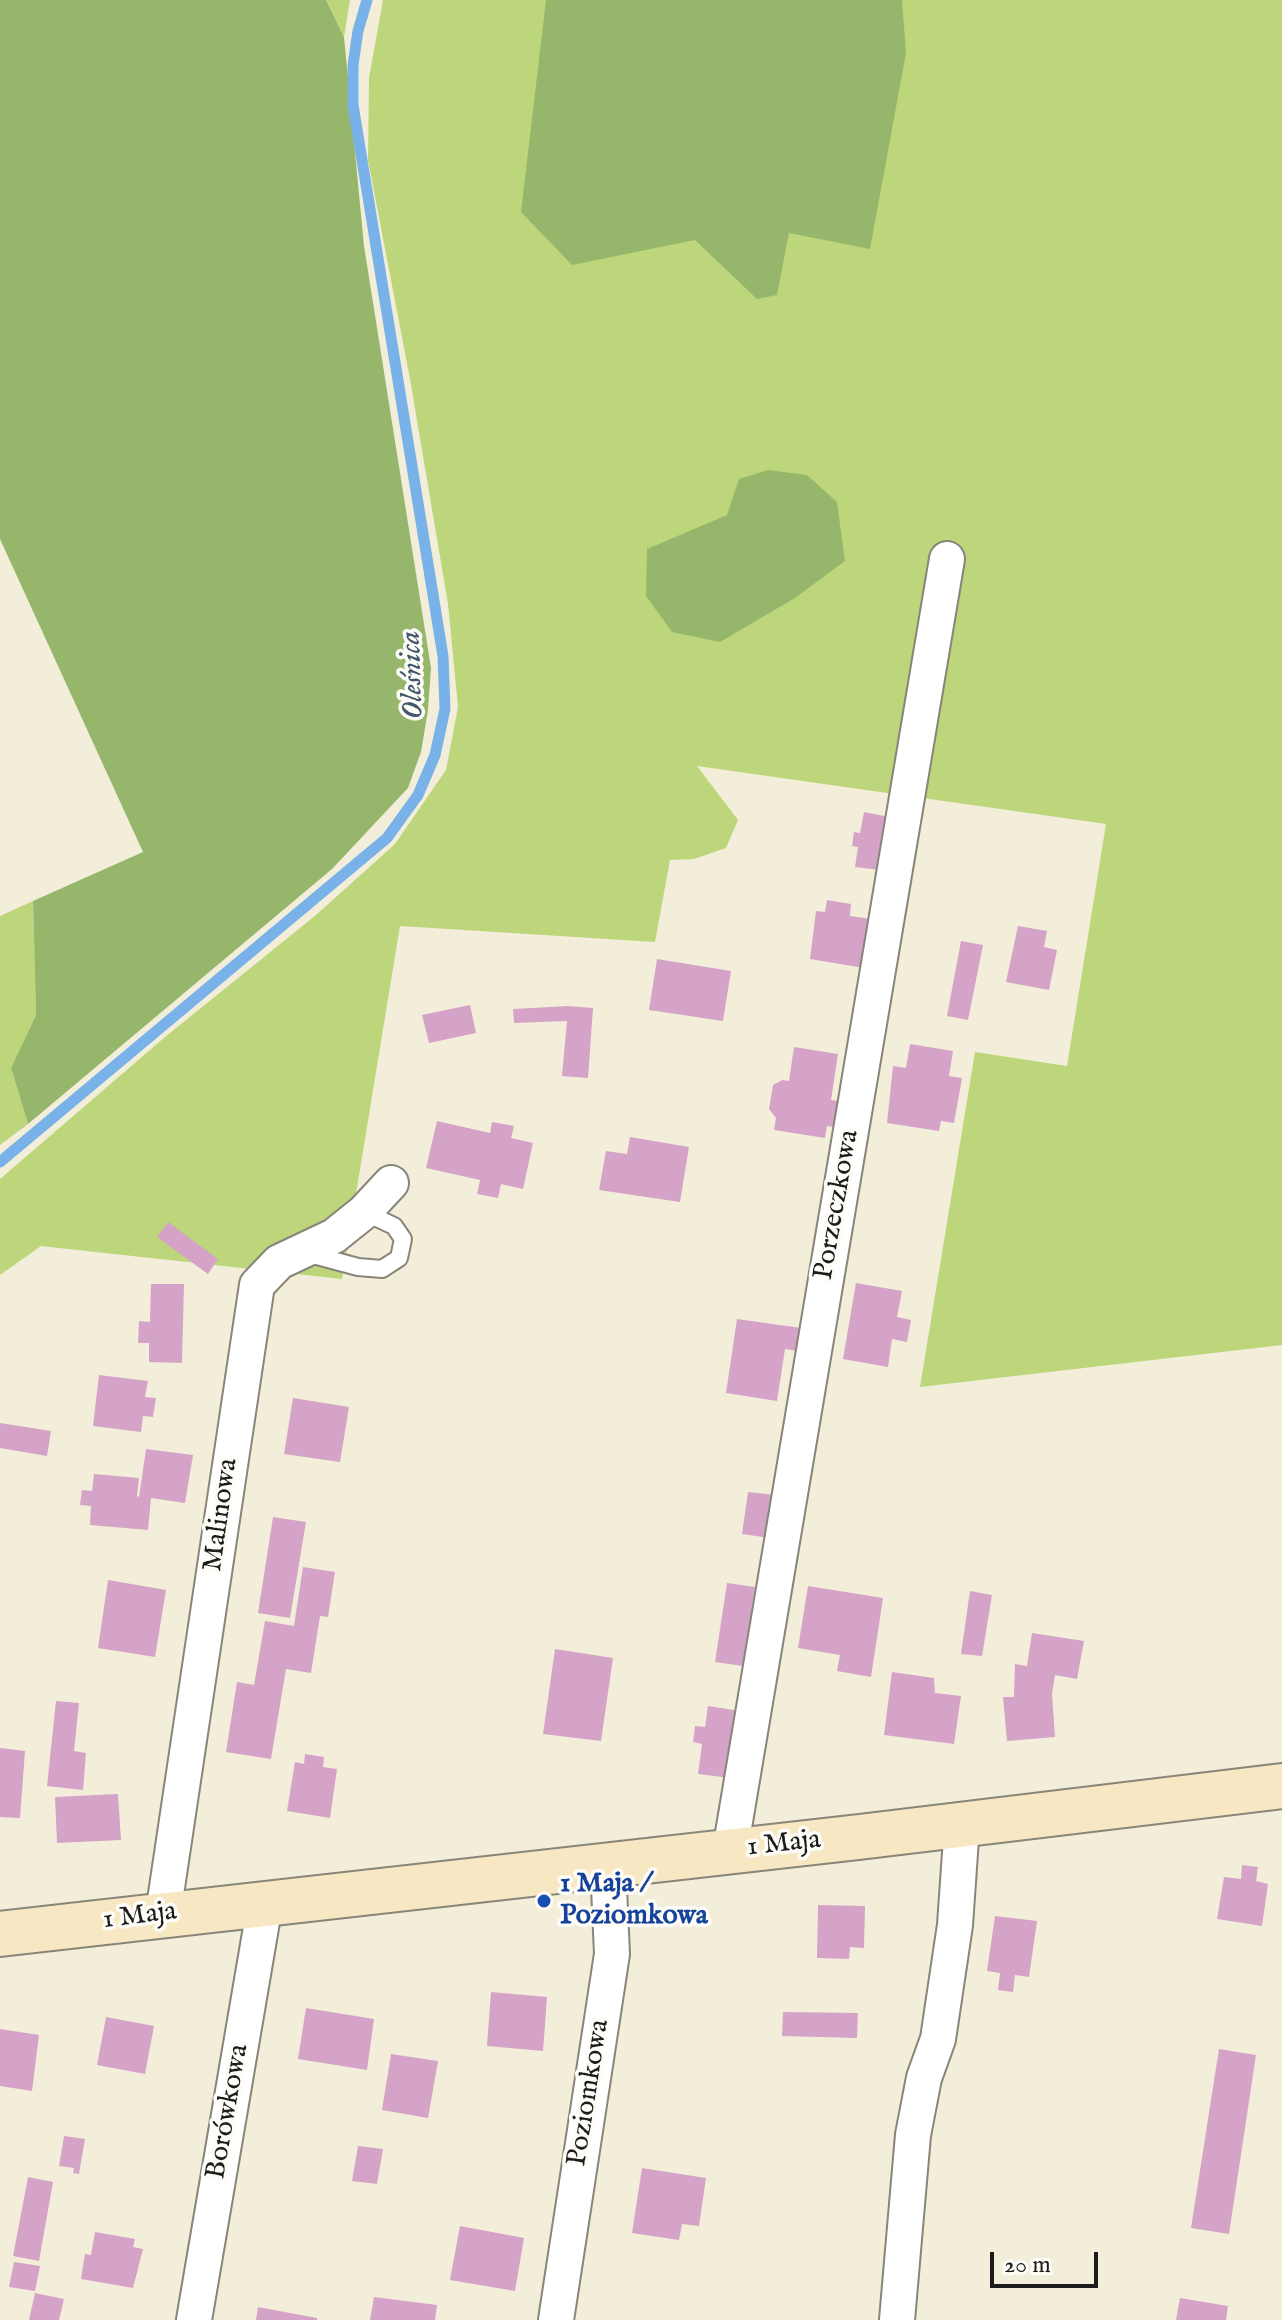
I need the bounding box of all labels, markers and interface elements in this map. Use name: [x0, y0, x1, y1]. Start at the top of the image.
water label: Oleśnica: [394, 630, 434, 720]
street label: Porzeczkowa: [808, 1127, 868, 1283]
street label: Malinowa: [197, 1456, 247, 1574]
street label: 1 Maja: [746, 1824, 822, 1866]
place label: 1 Maja / Poziomkowa: [560, 1868, 708, 1934]
marker: 1 Maja / Poziomkowa: [535, 1892, 553, 1910]
street label: 1 Maja: [101, 1896, 179, 1938]
street label: Poziomkowa: [562, 2017, 618, 2169]
street label: Borówkowa: [201, 2042, 257, 2182]
scale bar: [994, 2236, 1102, 2286]
text: 20 m: [1004, 2250, 1051, 2281]

